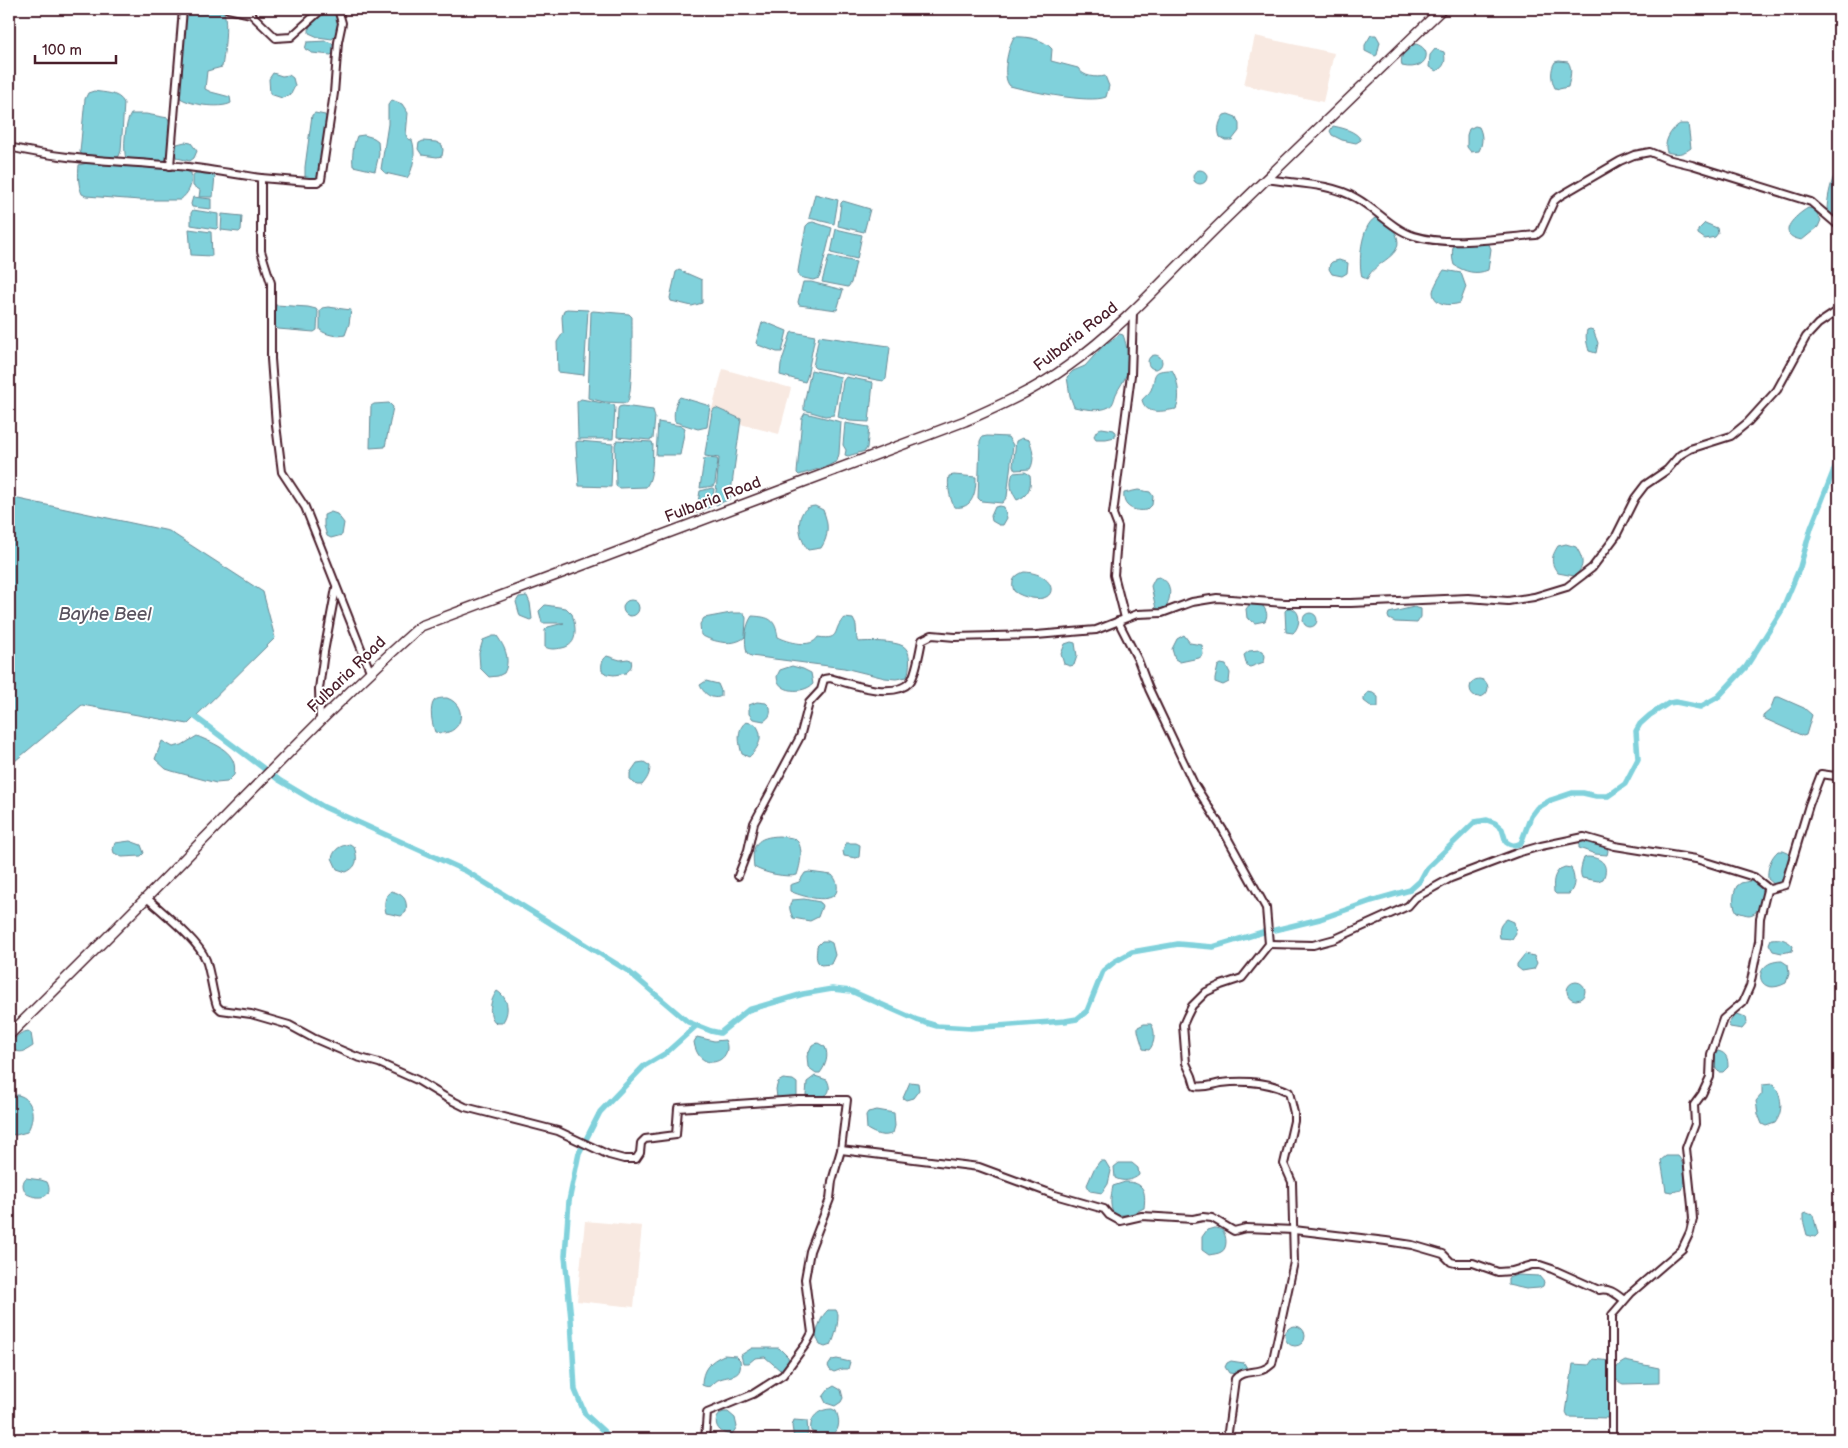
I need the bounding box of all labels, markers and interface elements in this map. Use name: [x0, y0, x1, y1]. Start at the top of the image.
scale bar: [35, 32, 116, 64]
text: 100 m: [42, 41, 82, 60]
street label: Fulbaria Road: [1030, 298, 1122, 376]
street label: Fulbaria Road: [662, 473, 764, 527]
water label: Bayhe Beel: [59, 604, 152, 625]
street label: Fulbaria Road: [304, 633, 390, 717]

